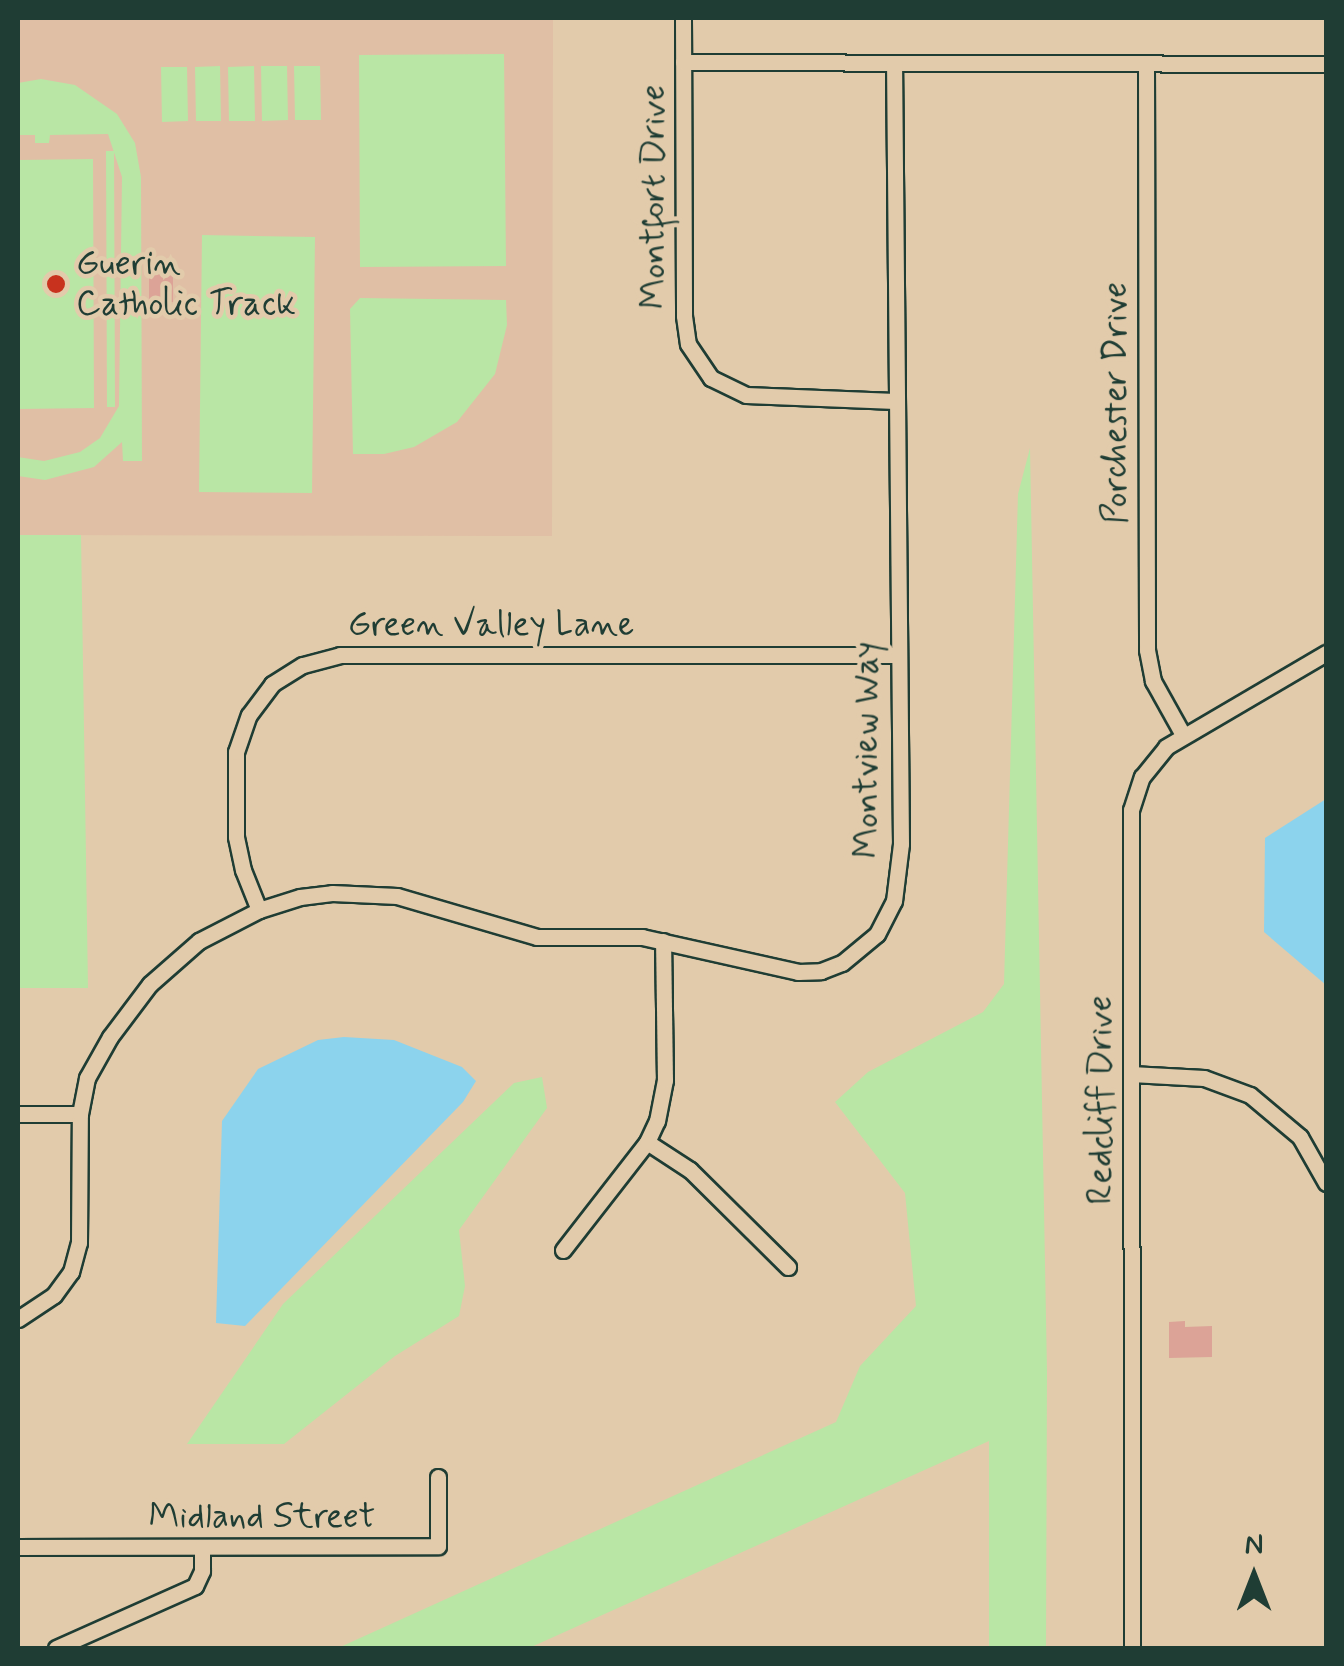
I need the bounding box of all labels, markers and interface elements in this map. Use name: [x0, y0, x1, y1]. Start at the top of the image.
street label: Montfort Drive: [633, 86, 675, 308]
place label: Guerin Catholic Track: [76, 243, 287, 325]
marker: Guerin Catholic Track: [45, 273, 67, 295]
street label: Porchester Drive: [1095, 283, 1137, 523]
street label: Green Valley Lane: [352, 604, 630, 646]
street label: Montview Way: [846, 639, 888, 861]
street label: Redcliff Drive: [1080, 997, 1122, 1203]
street label: Midland Street: [149, 1496, 375, 1538]
north arrow: [1204, 1526, 1304, 1626]
text: N: [1245, 1527, 1263, 1564]

